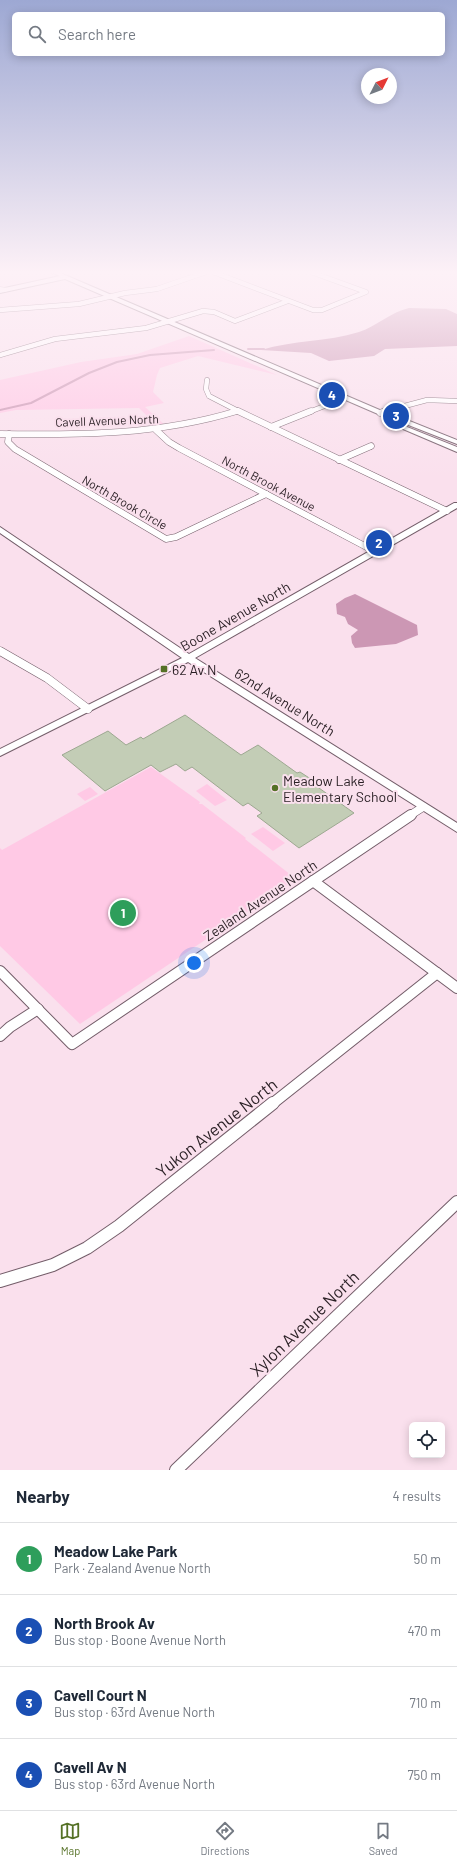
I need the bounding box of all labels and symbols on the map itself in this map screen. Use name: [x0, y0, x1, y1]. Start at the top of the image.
north arrow: [361, 68, 397, 104]
pin: 4: [319, 380, 345, 410]
pin: 3: [383, 401, 409, 431]
street label: Cavell Avenue North: [55, 411, 159, 429]
street label: North Brook Avenue: [220, 452, 318, 514]
street label: North Brook Circle: [80, 472, 170, 532]
pin: 2: [366, 528, 392, 558]
street label: Boone Avenue North: [177, 578, 293, 654]
place label: 62 Av N: [172, 661, 217, 678]
marker: 62 Av N: [159, 664, 169, 674]
street label: 62nd Avenue North: [232, 664, 338, 740]
place label: Meadow Lake Elementary School: [283, 772, 397, 805]
marker: Meadow Lake Elementary School: [270, 783, 280, 793]
street label: Zealand Avenue North: [200, 856, 320, 944]
pin: 1: [110, 898, 136, 928]
your location: [184, 953, 204, 973]
street label: Yukon Avenue North: [151, 1073, 281, 1181]
street label: Xylon Avenue North: [246, 1266, 362, 1380]

